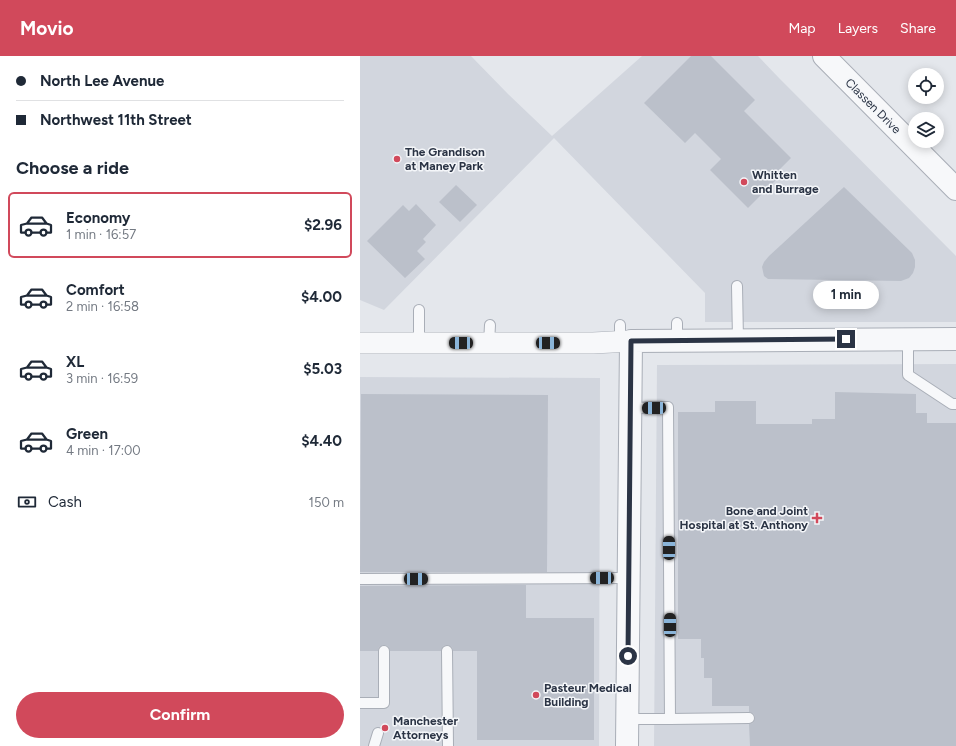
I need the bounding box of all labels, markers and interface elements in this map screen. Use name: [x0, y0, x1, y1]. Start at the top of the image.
text: Movio: [20, 17, 74, 40]
text: Map: [788, 20, 816, 37]
text: Layers: [838, 20, 878, 37]
text: Share: [900, 20, 936, 37]
map controls: [908, 68, 944, 148]
button: locate: [908, 68, 944, 104]
text: North Lee Avenue: [40, 72, 164, 90]
street label: Classen Drive: [842, 75, 904, 137]
text: Northwest 11th Street: [40, 111, 192, 129]
button: layers: [908, 112, 944, 148]
place label: The Grandison at Maney Park: [405, 145, 485, 173]
marker: The Grandison at Maney Park: [392, 154, 402, 164]
text: Choose a ride: [16, 157, 129, 179]
place label: Whitten and Burrage: [752, 168, 819, 196]
marker: Whitten and Burrage: [739, 177, 749, 187]
icon: car: [18, 207, 54, 243]
text: Economy: [66, 209, 131, 227]
text: $2.96: [304, 216, 342, 234]
text: 1 min · 16:57: [66, 227, 136, 242]
icon: car: [18, 279, 54, 315]
text: Comfort: [66, 281, 125, 299]
callout: 1 min: [813, 281, 879, 309]
text: 1 min: [831, 287, 861, 302]
text: $4.00: [301, 288, 342, 306]
text: 2 min · 16:58: [66, 299, 139, 314]
route end: [837, 330, 855, 348]
car: [449, 337, 473, 349]
car: [536, 337, 560, 349]
icon: car: [18, 351, 54, 387]
text: XL: [66, 353, 84, 371]
text: $5.03: [303, 360, 342, 378]
text: 3 min · 16:59: [66, 371, 138, 386]
car: [642, 402, 666, 414]
icon: car: [18, 423, 54, 459]
text: Green: [66, 425, 108, 443]
text: $4.40: [301, 432, 342, 450]
text: 4 min · 17:00: [66, 443, 141, 458]
icon: cash: [16, 491, 38, 513]
text: Cash: [48, 493, 82, 511]
text: 150 m: [309, 495, 344, 510]
place label: Bone and Joint Hospital at St. Anthony: [680, 504, 808, 532]
marker: Bone and Joint Hospital at St. Anthony: [811, 512, 823, 524]
car: [663, 536, 675, 560]
car: [590, 572, 614, 584]
car: [404, 573, 428, 585]
car: [664, 613, 676, 637]
route start: [619, 647, 637, 665]
place label: Pasteur Medical Building: [544, 681, 632, 709]
marker: Pasteur Medical Building: [531, 690, 541, 700]
button: Confirm: [16, 692, 344, 738]
place label: Manchester Attorneys: [393, 714, 458, 742]
marker: Manchester Attorneys: [380, 723, 390, 733]

